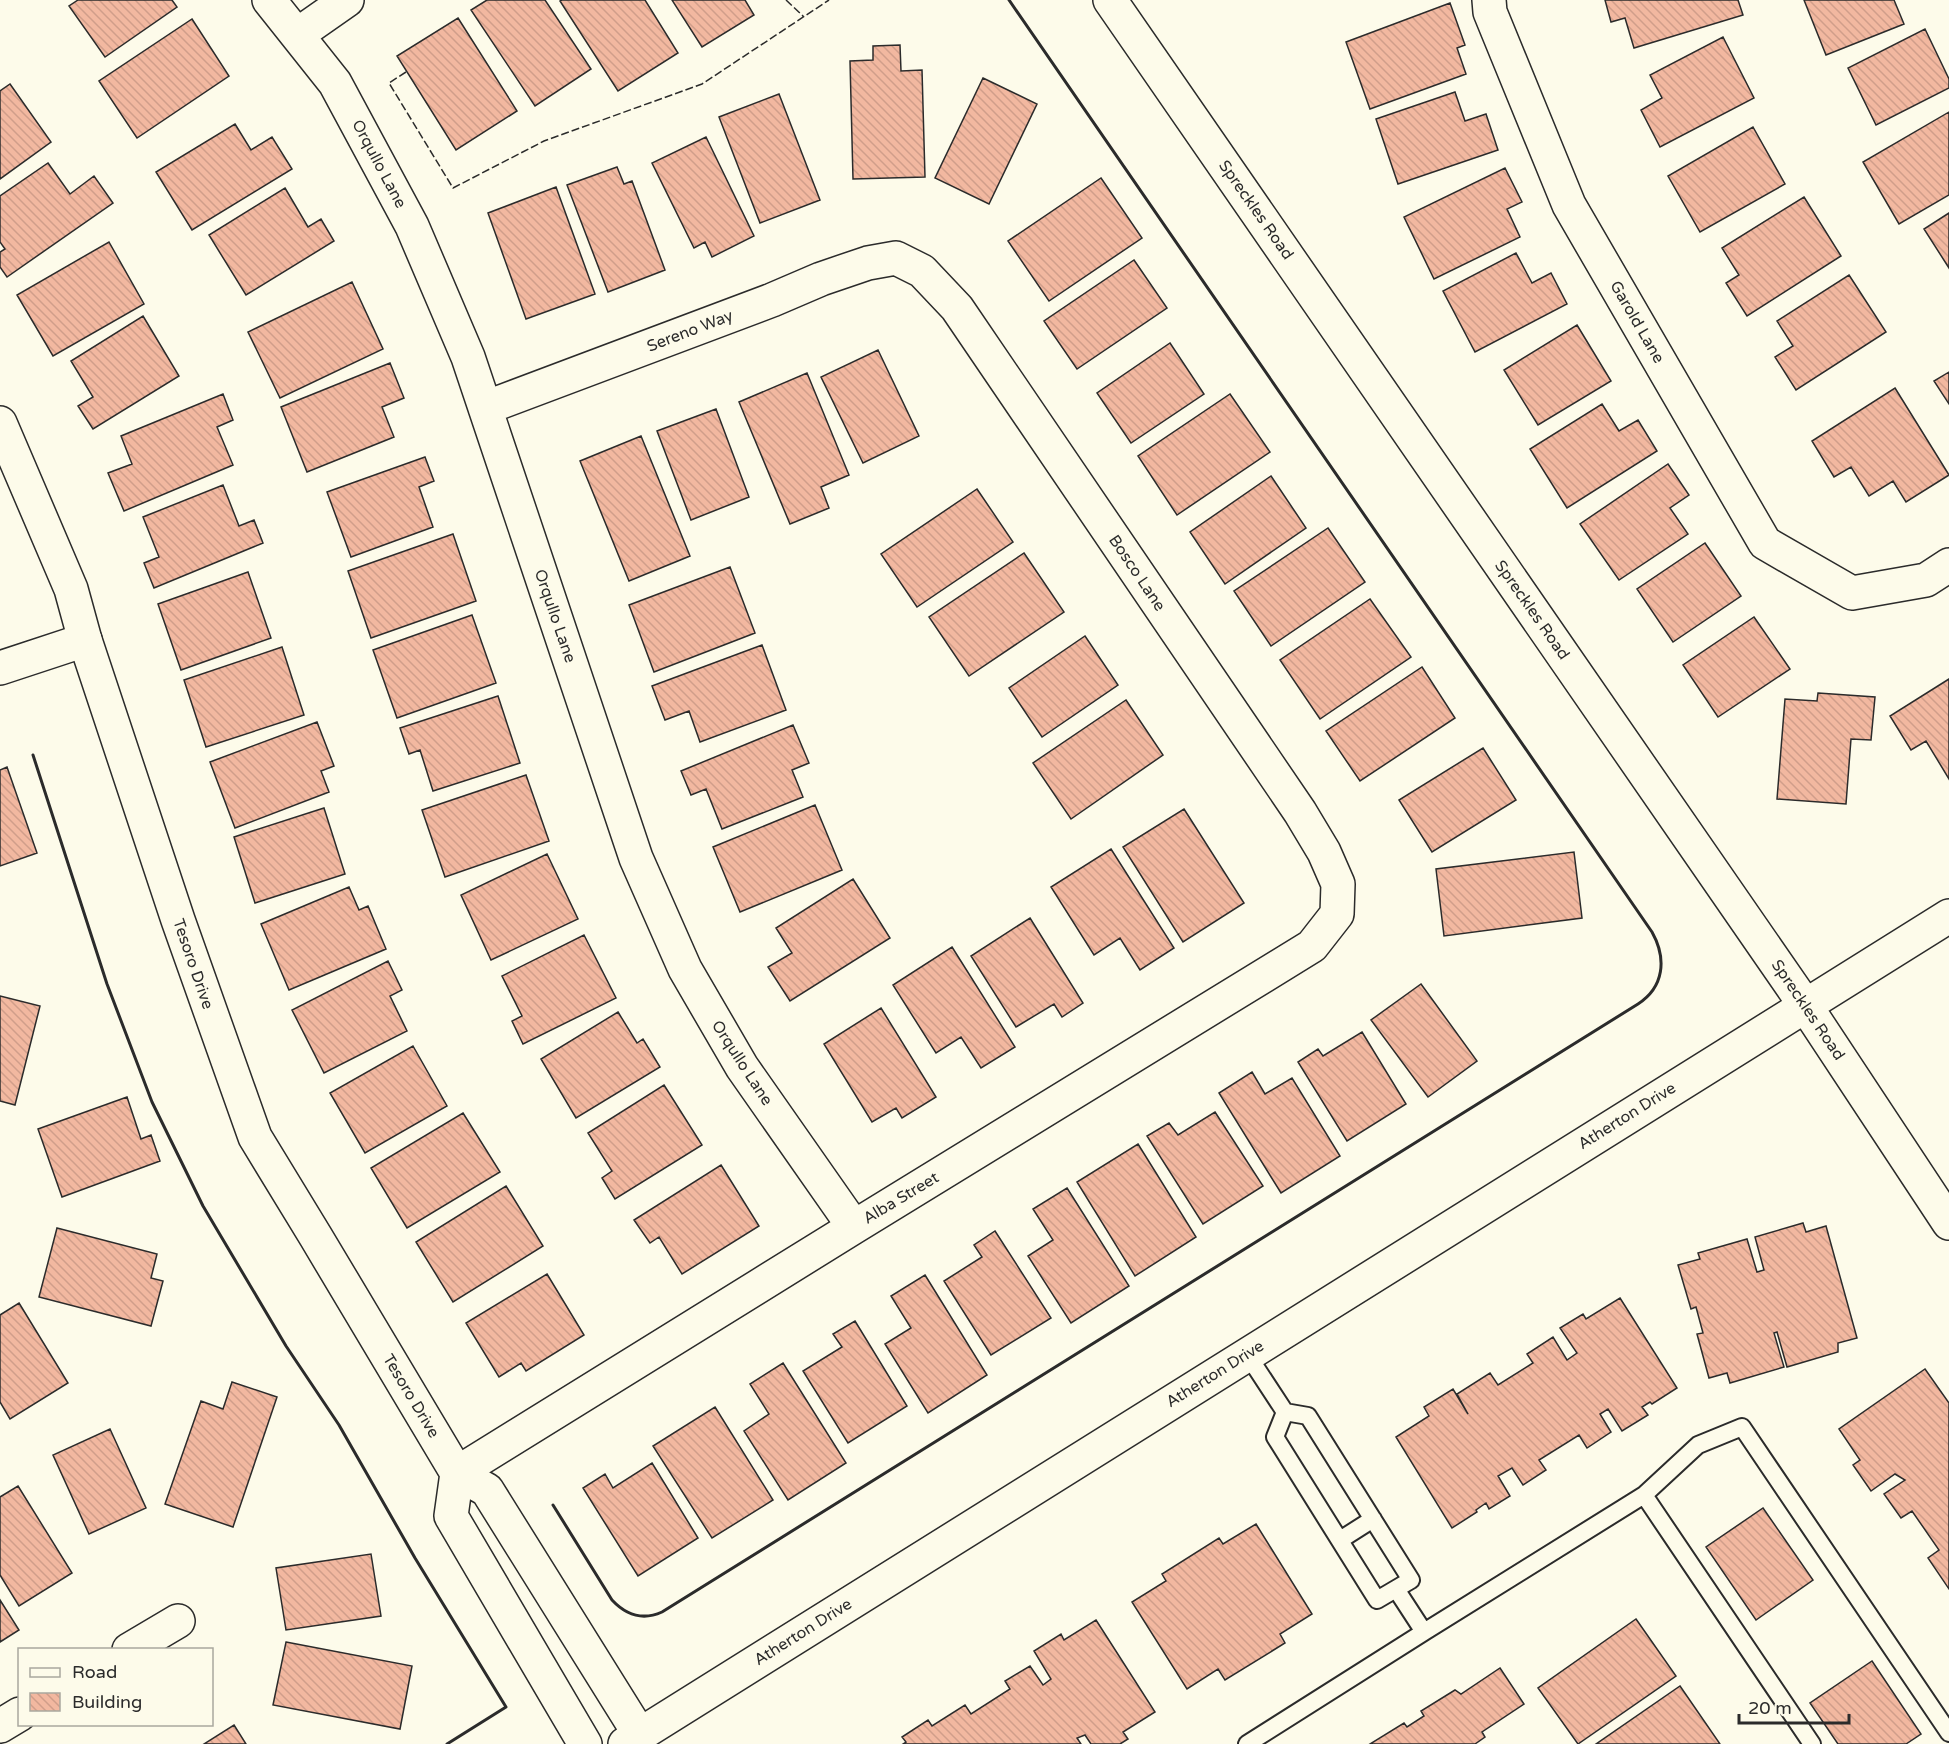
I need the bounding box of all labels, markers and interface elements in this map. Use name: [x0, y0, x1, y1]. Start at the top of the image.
street label: Orqullo Lane: [347, 116, 411, 212]
street label: Spreckles Road: [1214, 156, 1298, 264]
street label: Garold Lane: [1605, 277, 1669, 367]
street label: Sereno Way: [644, 305, 736, 357]
street label: Bosco Lane: [1104, 531, 1170, 615]
street label: Spreckles Road: [1490, 556, 1574, 664]
street label: Orqullo Lane: [530, 567, 580, 665]
street label: Tesoro Drive: [168, 916, 218, 1012]
street label: Spreckles Road: [1767, 956, 1849, 1064]
street label: Orqullo Lane: [707, 1017, 777, 1109]
street label: Atherton Drive: [1574, 1078, 1680, 1154]
street label: Alba Street: [860, 1168, 942, 1228]
street label: Atherton Drive: [1162, 1336, 1268, 1412]
street label: Tesoro Drive: [378, 1350, 444, 1442]
street label: Atherton Drive: [750, 1594, 856, 1670]
legend: [18, 1648, 213, 1726]
text: Road: [72, 1661, 117, 1683]
scale bar: [1739, 1687, 1848, 1725]
text: Building: [72, 1691, 142, 1713]
text: 20 m: [1748, 1697, 1792, 1719]

